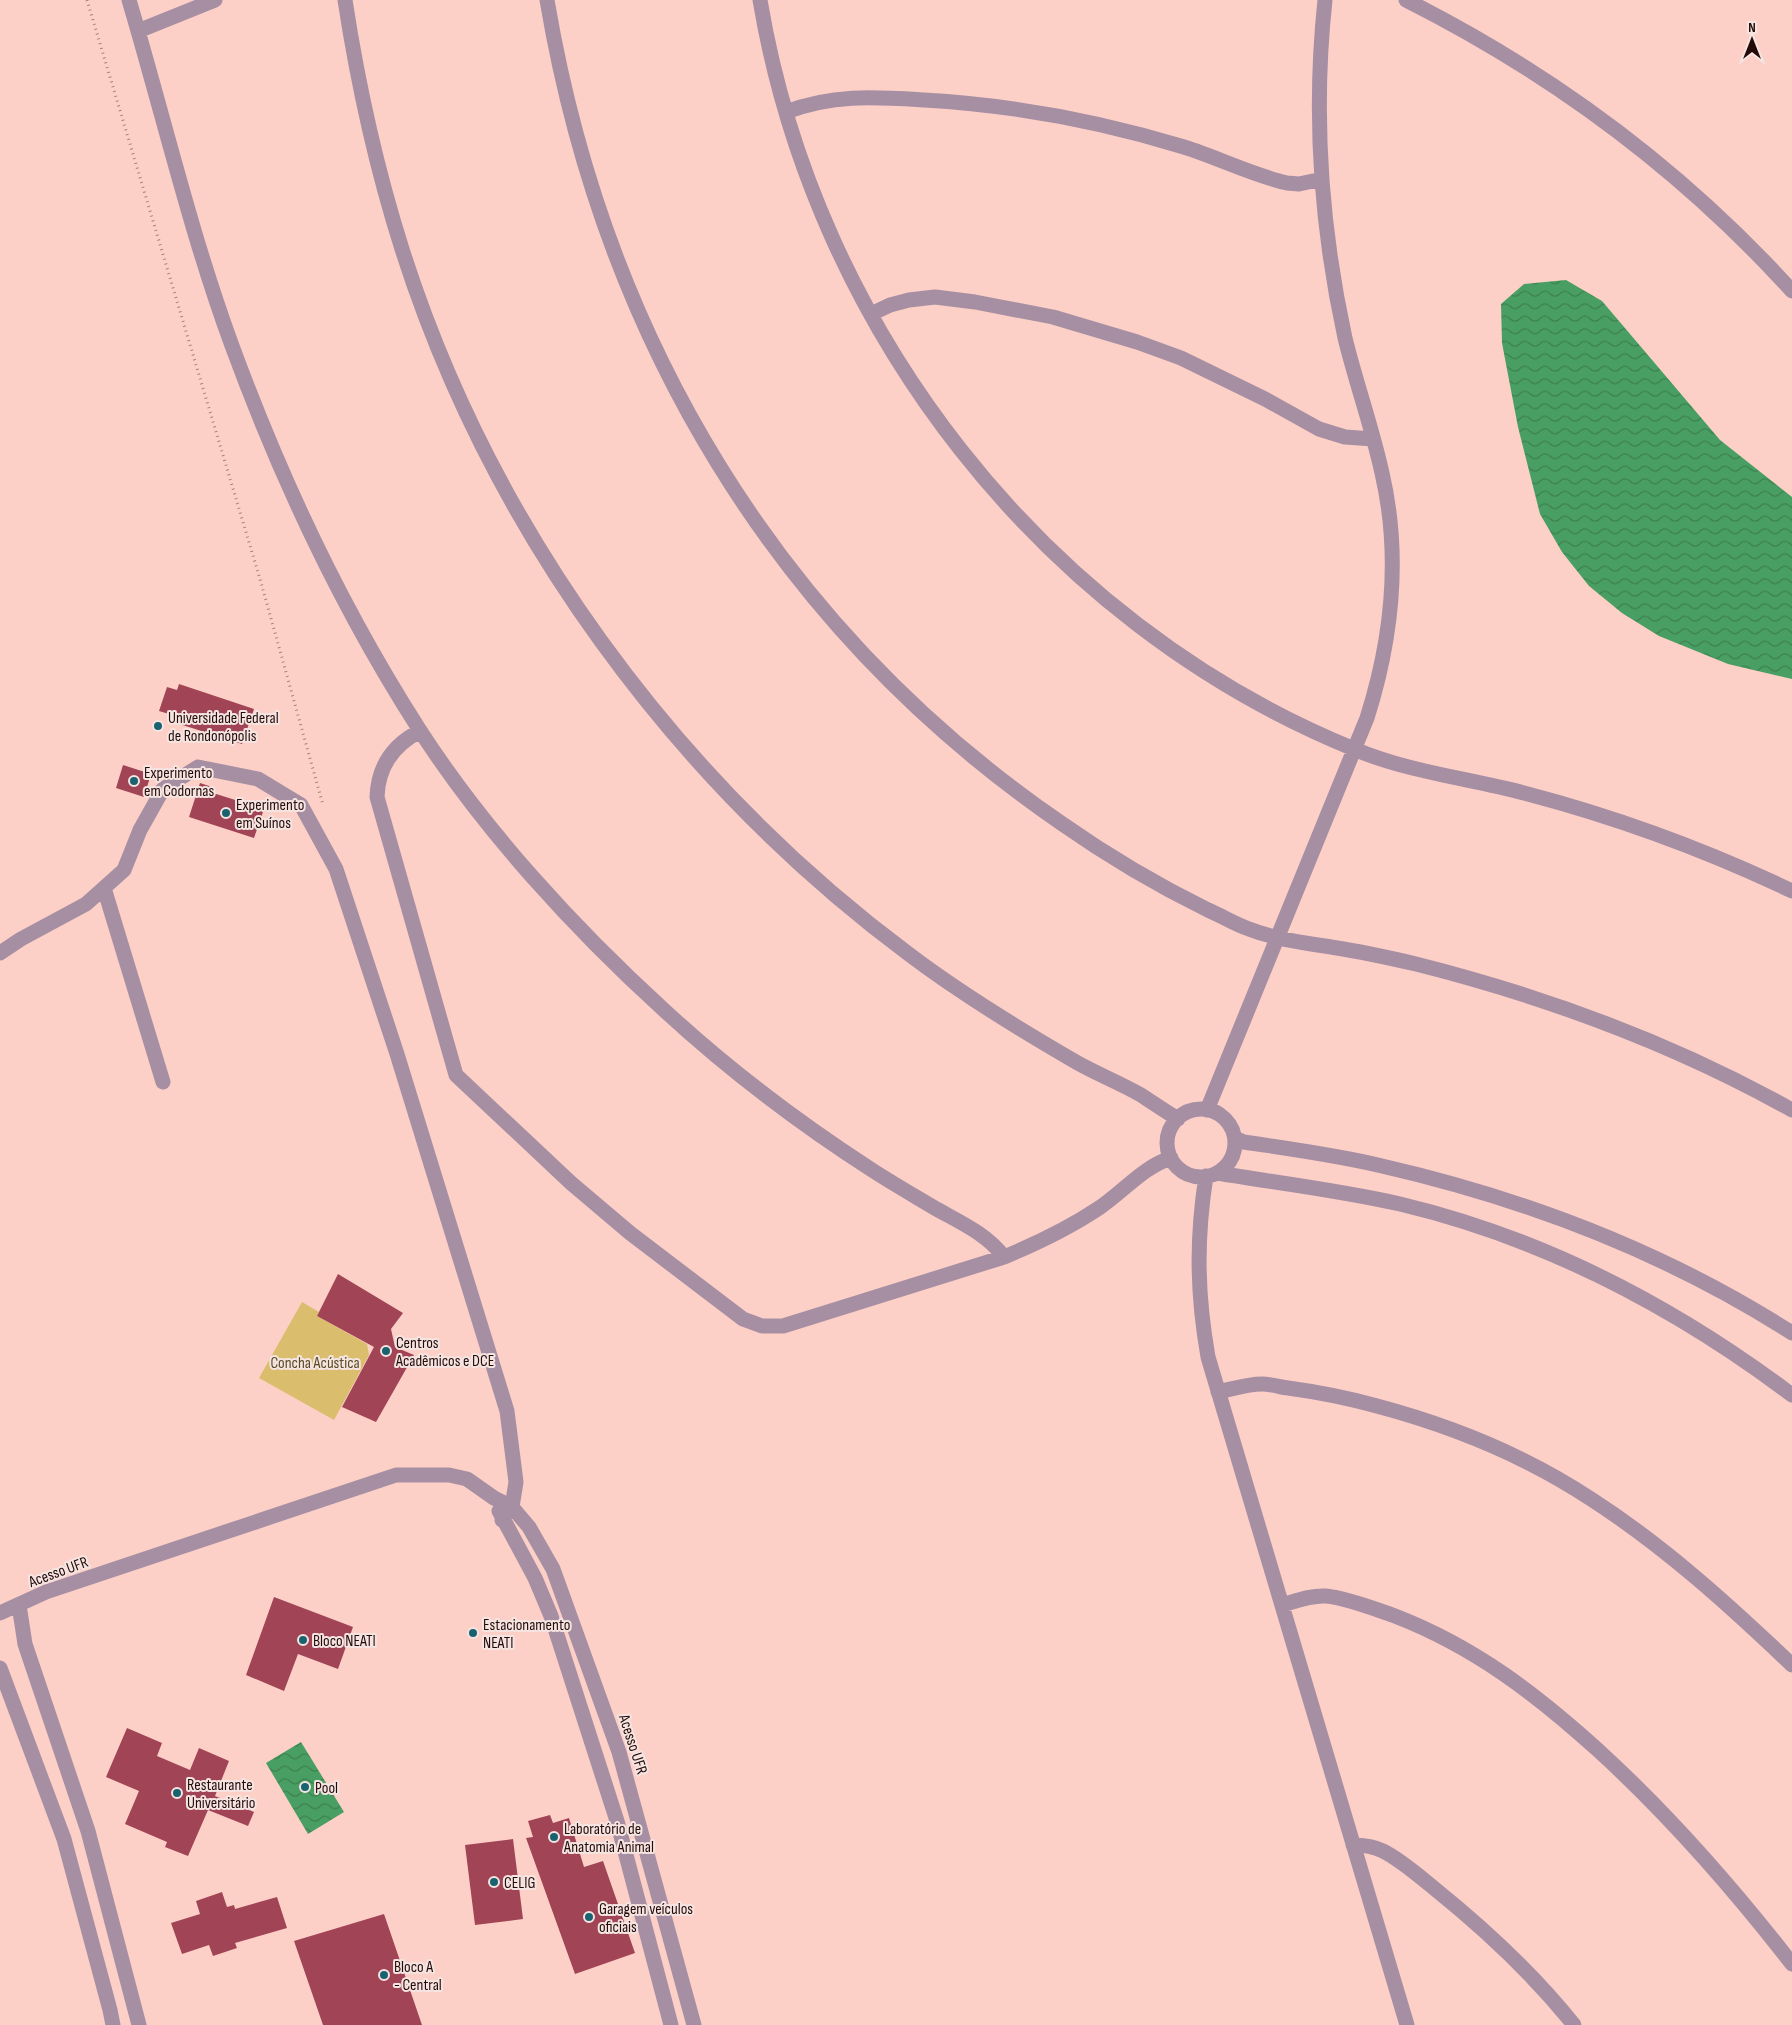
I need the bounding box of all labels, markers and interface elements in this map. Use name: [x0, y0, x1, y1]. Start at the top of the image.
north arrow: [1727, 15, 1777, 65]
text: N: [1748, 19, 1756, 36]
place label: Universidade Federal de Rondonópolis: [168, 709, 279, 746]
marker: Universidade Federal de Rondonópolis: [152, 720, 164, 732]
place label: Experimento em Codornas: [144, 764, 214, 801]
marker: Experimento em Codornas: [128, 775, 140, 787]
place label: Experimento em Suínos: [236, 796, 304, 833]
marker: Experimento em Suínos: [220, 807, 232, 819]
place label: Centros Acadêmicos e DCE: [395, 1334, 494, 1371]
marker: Centros Acadêmicos e DCE: [380, 1345, 392, 1357]
park label: Concha Acústica: [270, 1354, 360, 1373]
street label: Acesso UFR: [25, 1553, 91, 1592]
place label: Estacionamento NEATI: [483, 1616, 570, 1653]
marker: Estacionamento NEATI: [467, 1627, 479, 1639]
place label: Bloco NEATI: [313, 1632, 376, 1651]
marker: Bloco NEATI: [297, 1634, 309, 1646]
street label: Acesso UFR: [614, 1711, 651, 1777]
place label: Restaurante Universitário: [187, 1776, 255, 1813]
place label: Pool: [315, 1779, 338, 1798]
marker: Pool: [299, 1781, 311, 1793]
marker: Restaurante Universitário: [171, 1787, 183, 1799]
place label: Laboratório de Anatomia Animal: [563, 1820, 654, 1857]
marker: Laboratório de Anatomia Animal: [548, 1831, 560, 1843]
place label: CELIG: [504, 1874, 536, 1893]
marker: CELIG: [488, 1876, 500, 1888]
place label: Garagem veículos oficiais: [599, 1900, 693, 1937]
marker: Garagem veículos oficiais: [583, 1911, 595, 1923]
place label: Bloco A - Central: [394, 1958, 442, 1995]
marker: Bloco A - Central: [378, 1969, 390, 1981]

